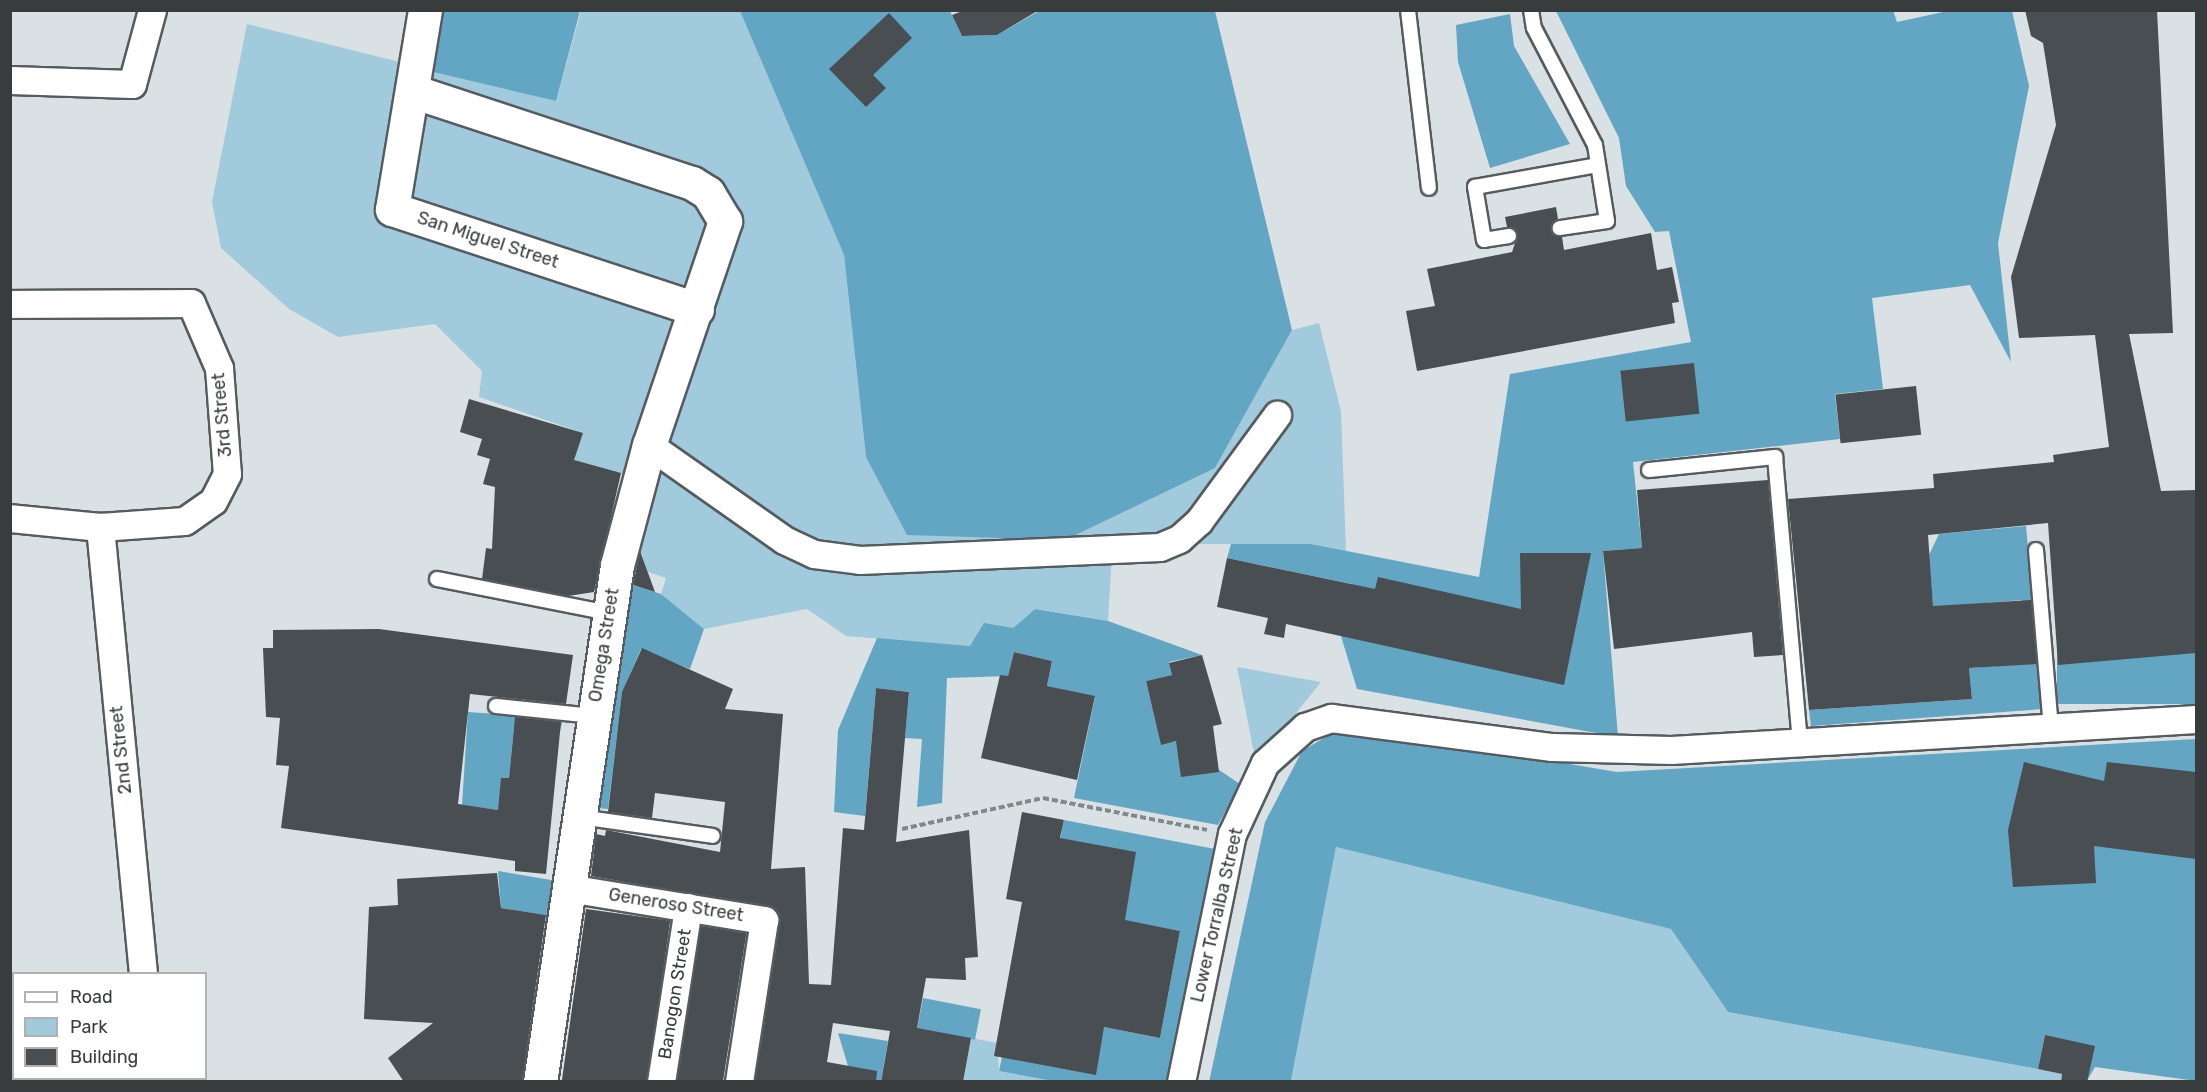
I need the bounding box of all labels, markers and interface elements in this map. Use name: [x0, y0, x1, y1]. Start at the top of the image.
street label: San Miguel Street: [414, 207, 562, 273]
street label: 3rd Street: [208, 372, 236, 458]
street label: Omega Street: [584, 586, 624, 704]
street label: 2nd Street: [106, 705, 136, 795]
street label: Lower Torralba Street: [1186, 825, 1248, 1005]
street label: Generoso Street: [607, 884, 745, 926]
street label: Banogon Street: [654, 927, 696, 1061]
legend: [12, 972, 207, 1080]
text: Road: [70, 986, 113, 1008]
text: Park: [70, 1016, 107, 1038]
text: Building: [70, 1046, 138, 1068]

